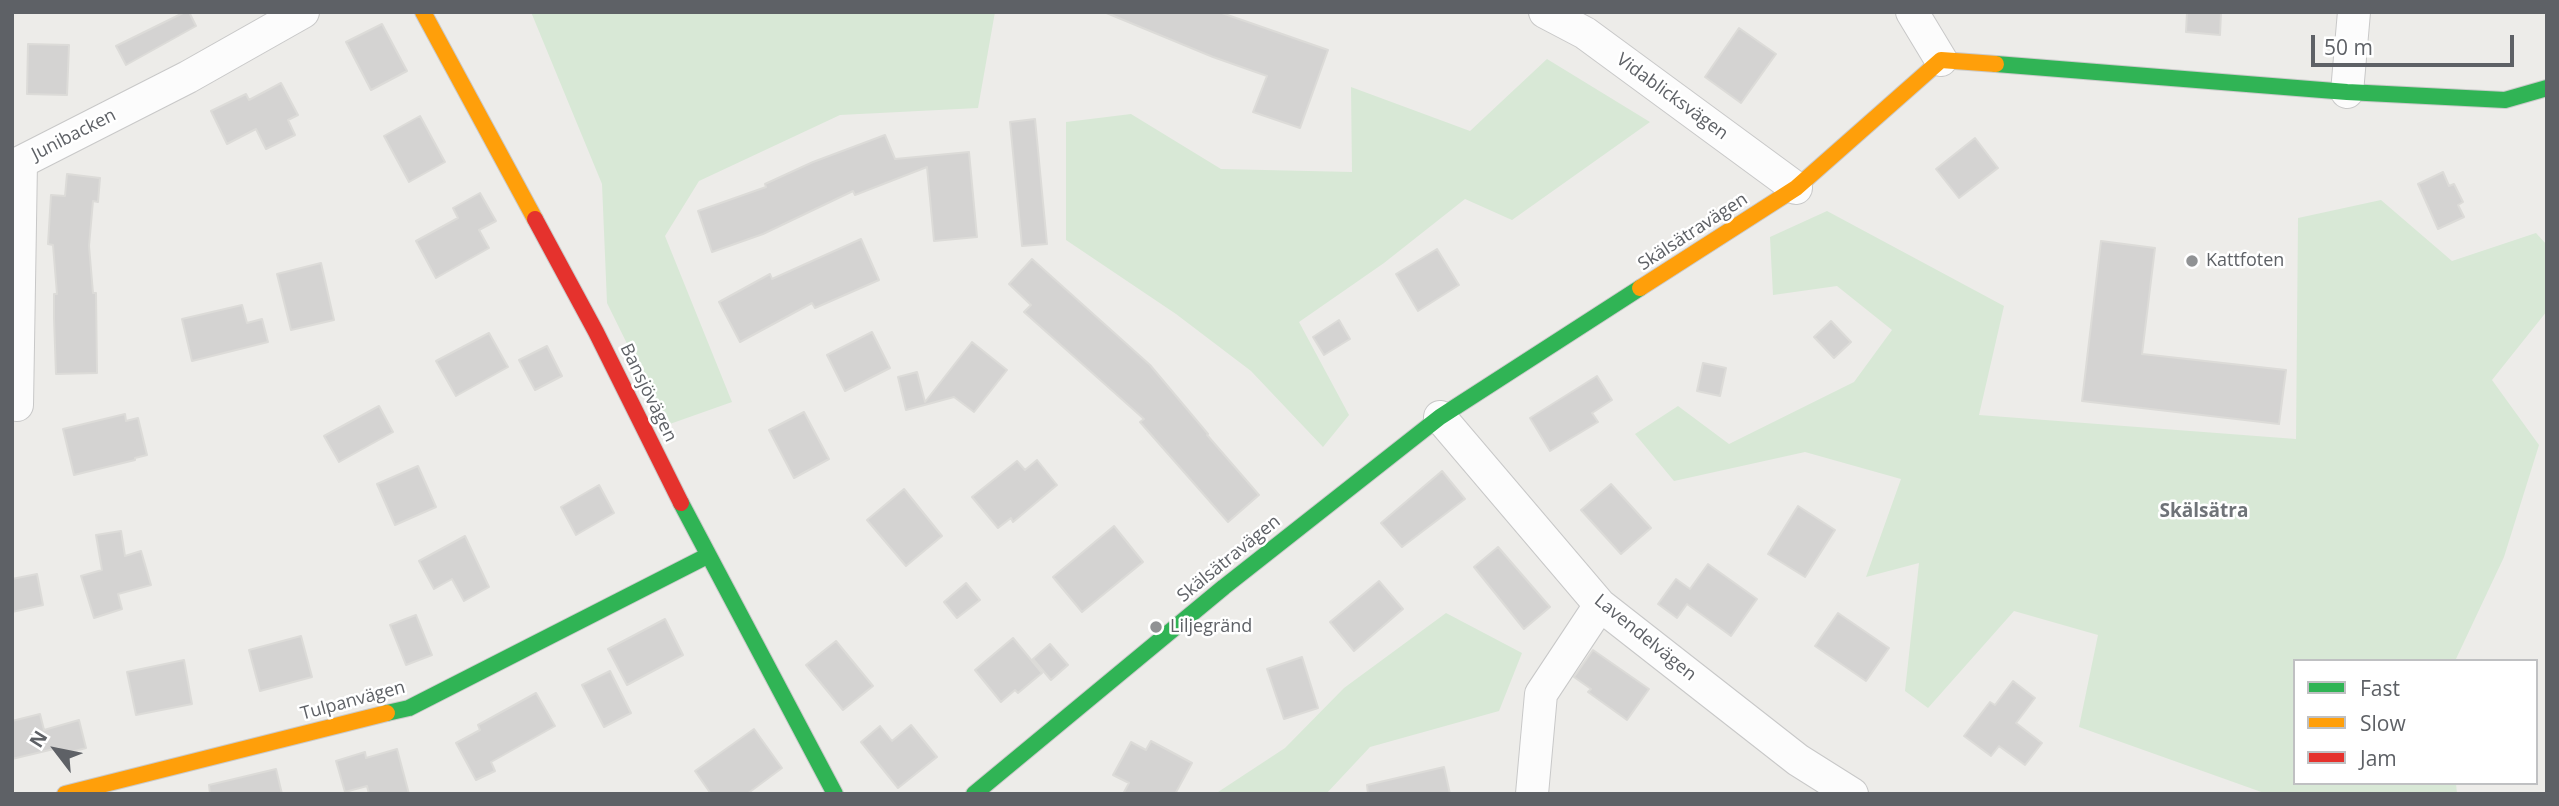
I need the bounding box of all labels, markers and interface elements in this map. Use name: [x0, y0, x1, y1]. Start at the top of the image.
scale bar: [2314, 21, 2517, 65]
text: 50 m: [2324, 33, 2373, 61]
street label: Vidablicksvägen: [1612, 49, 1732, 145]
street label: Junibacken: [28, 105, 120, 165]
street label: Skälsätravägen: [1634, 189, 1752, 275]
place label: Kattfoten: [2206, 250, 2284, 272]
marker: Kattfoten: [2184, 253, 2200, 269]
street label: Bansjövägen: [615, 340, 681, 446]
district label: Skälsätra: [2160, 501, 2248, 523]
street label: Skälsätravägen: [1173, 511, 1285, 607]
street label: Lavendelvägen: [1590, 590, 1700, 686]
place label: Liljegränd: [1170, 616, 1252, 638]
marker: Liljegränd: [1148, 619, 1164, 635]
legend: [2293, 659, 2538, 785]
text: Fast: [2360, 674, 2400, 702]
street label: Tulpanvägen: [298, 677, 408, 725]
text: Slow: [2360, 709, 2406, 737]
north arrow: [21, 715, 91, 785]
text: N: [23, 725, 53, 752]
text: Jam: [2360, 744, 2397, 772]

